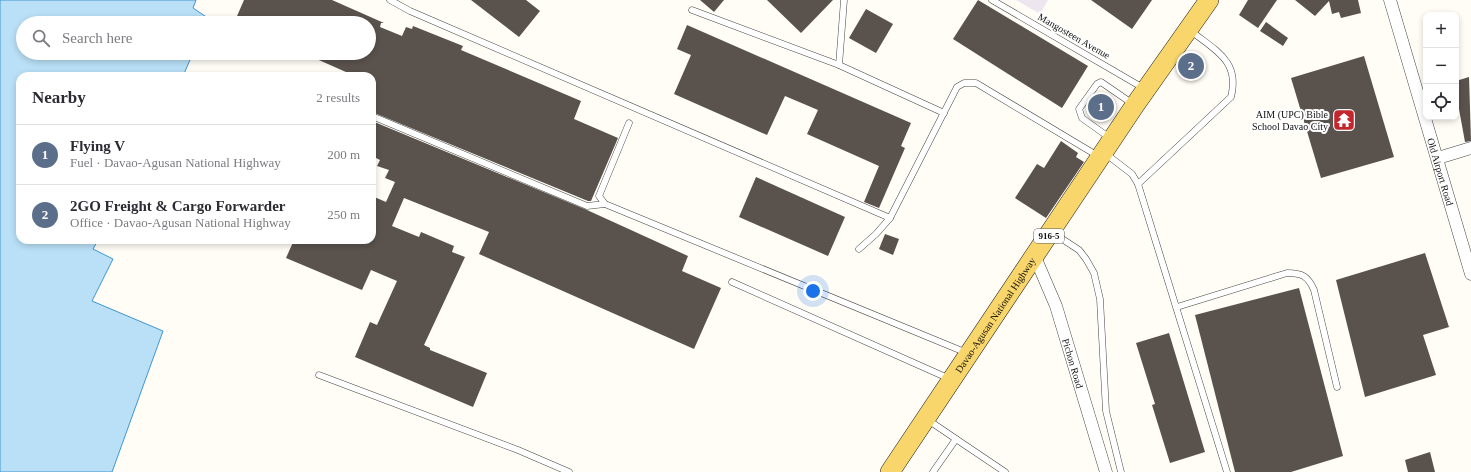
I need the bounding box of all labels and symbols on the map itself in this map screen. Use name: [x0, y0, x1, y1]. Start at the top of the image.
street label: Mangosteen Avenue: [1036, 11, 1112, 61]
pin: 2: [1178, 51, 1204, 81]
pin: 1: [1088, 92, 1114, 122]
temple icon: AIM (UPC) Bible School Davao City: [1331, 107, 1357, 133]
place label: AIM (UPC) Bible School Davao City: [1252, 109, 1329, 132]
street label: Old Airport Road: [1426, 136, 1456, 207]
road number: 916-5: [1034, 229, 1064, 243]
street label: Davao-Agusan National Highway: [953, 255, 1037, 375]
your location: [803, 281, 823, 301]
street label: Pichon Road: [1061, 337, 1086, 389]

